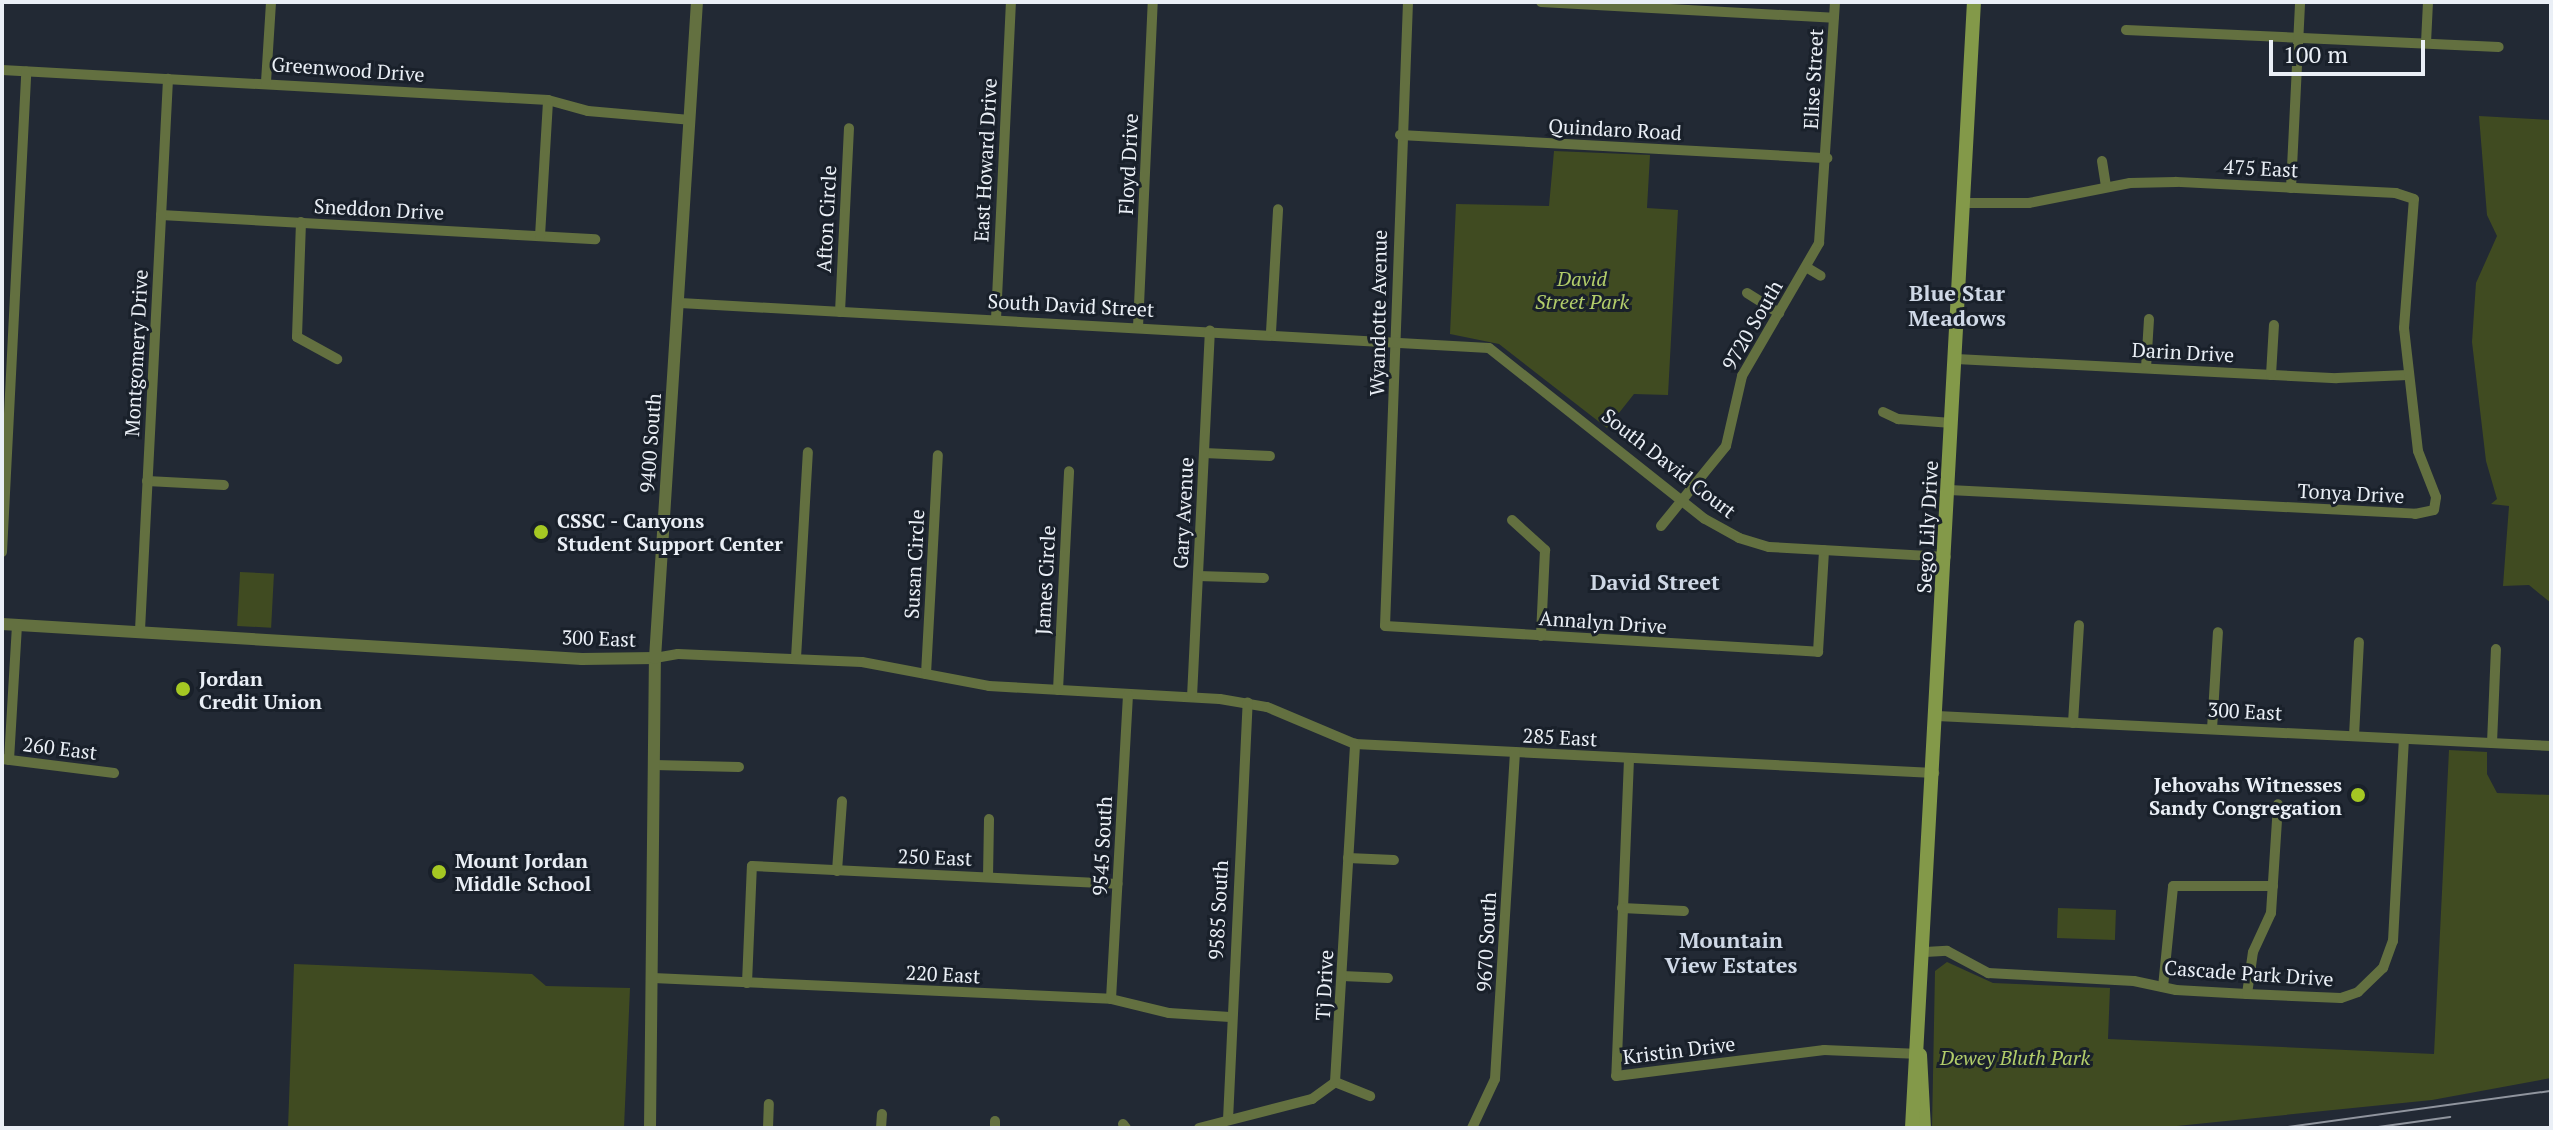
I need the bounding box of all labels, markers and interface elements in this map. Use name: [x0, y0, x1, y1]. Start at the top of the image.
scale bar: [2273, 24, 2429, 74]
street label: Elise Street: [1798, 28, 1828, 130]
text: 100 m: [2283, 38, 2348, 70]
street label: Greenwood Drive: [271, 52, 425, 86]
street label: East Howard Drive: [969, 77, 1001, 243]
street label: Floyd Drive: [1113, 113, 1143, 215]
street label: Quindaro Road: [1548, 114, 1682, 144]
street label: 475 East: [2223, 154, 2299, 182]
street label: Afton Circle: [811, 165, 841, 273]
street label: Sneddon Drive: [313, 194, 445, 224]
street label: Wyandotte Avenue: [1365, 229, 1391, 397]
park label: David Street Park: [1535, 267, 1629, 314]
street label: Montgomery Drive: [120, 269, 152, 437]
street label: 9720 South: [1717, 276, 1787, 374]
district label: Blue Star Meadows: [1908, 279, 2006, 330]
street label: South David Street: [987, 289, 1155, 321]
street label: Darin Drive: [2131, 337, 2235, 367]
street label: 9400 South: [635, 392, 665, 494]
street label: South David Court: [1597, 403, 1741, 523]
street label: Gary Avenue: [1168, 456, 1198, 570]
street label: Sego Lily Drive: [1912, 460, 1942, 594]
street label: Tonya Drive: [2297, 478, 2405, 508]
place label: CSSC - Canyons Student Support Center: [557, 508, 783, 555]
street label: Susan Circle: [899, 509, 929, 619]
marker: CSSC - Canyons Student Support Center: [532, 523, 550, 541]
street label: James Circle: [1030, 525, 1060, 635]
district label: David Street: [1590, 569, 1720, 595]
street label: Annalyn Drive: [1538, 606, 1668, 638]
street label: 300 East: [561, 625, 637, 651]
place label: Jordan Credit Union: [199, 666, 322, 713]
marker: Jordan Credit Union: [174, 680, 192, 698]
street label: 300 East: [2207, 697, 2283, 725]
street label: 285 East: [1522, 723, 1598, 751]
street label: 260 East: [21, 732, 99, 764]
place label: Jehovahs Witnesses Sandy Congregation: [2149, 772, 2342, 819]
marker: Jehovahs Witnesses Sandy Congregation: [2349, 786, 2367, 804]
street label: 9545 South: [1087, 795, 1117, 897]
street label: 250 East: [897, 844, 973, 870]
place label: Mount Jordan Middle School: [455, 848, 591, 895]
street label: 9585 South: [1203, 859, 1233, 961]
marker: Mount Jordan Middle School: [430, 863, 448, 881]
street label: 9670 South: [1471, 891, 1501, 993]
district label: Mountain View Estates: [1665, 926, 1797, 978]
street label: Tj Drive: [1310, 949, 1338, 1021]
street label: Cascade Park Drive: [2164, 955, 2334, 991]
street label: 220 East: [905, 960, 981, 988]
street label: Kristin Drive: [1621, 1031, 1737, 1069]
park label: Dewey Bluth Park: [1940, 1045, 2090, 1069]

